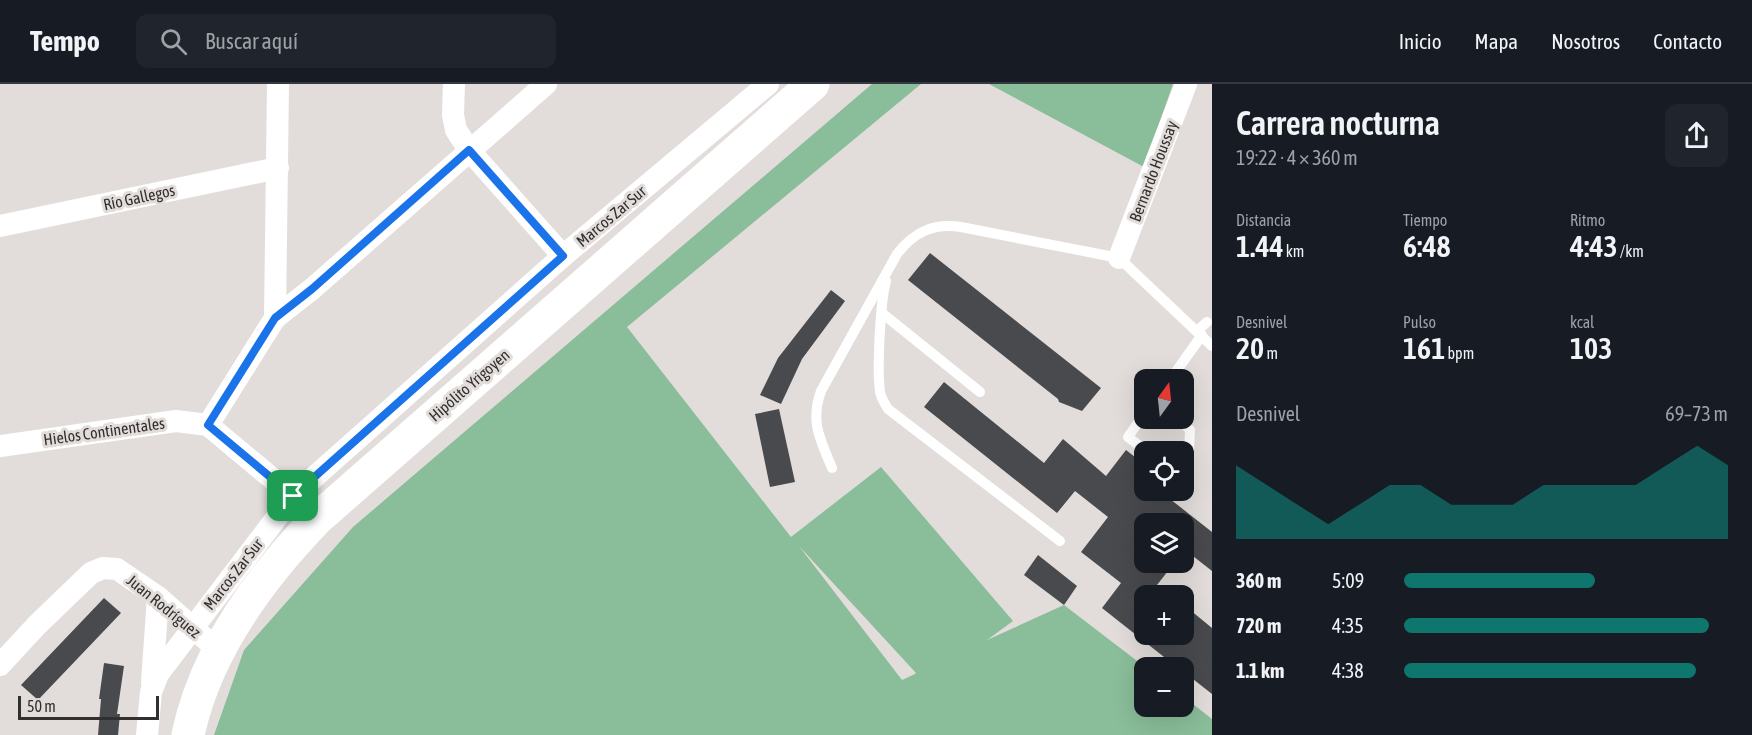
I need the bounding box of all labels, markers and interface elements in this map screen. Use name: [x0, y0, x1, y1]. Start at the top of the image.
search box: [136, 14, 556, 68]
text: Tempo: [30, 25, 100, 57]
icon: search: [157, 25, 190, 58]
text: Buscar aquí: [205, 28, 298, 54]
text: Inicio: [1399, 29, 1442, 53]
text: Mapa: [1475, 29, 1518, 53]
text: Nosotros: [1551, 29, 1620, 53]
text: Contacto: [1653, 29, 1722, 53]
text: Carrera nocturna: [1236, 104, 1440, 142]
button: share: [1665, 104, 1728, 167]
street label: Bernardo Houssay: [1125, 118, 1182, 224]
text: 19:22 · 4 × 360 m: [1236, 146, 1358, 169]
street label: Río Gallegos: [102, 181, 177, 214]
street label: Marcos Zar Sur: [573, 182, 650, 250]
text: Distancia: [1236, 211, 1291, 229]
text: Tiempo: [1403, 211, 1447, 229]
text: Ritmo: [1570, 211, 1605, 229]
text: 1.44: [1236, 229, 1284, 263]
text: 6:48: [1403, 229, 1451, 263]
text: 4:43: [1570, 229, 1618, 263]
text: km: [1284, 242, 1304, 260]
text: /km: [1618, 242, 1644, 260]
text: Desnivel: [1236, 313, 1287, 331]
text: Pulso: [1403, 313, 1436, 331]
text: kcal: [1570, 313, 1594, 331]
text: 20: [1236, 331, 1264, 365]
text: 161: [1403, 331, 1445, 365]
text: 103: [1570, 331, 1612, 365]
text: m: [1264, 344, 1278, 362]
text: bpm: [1445, 344, 1474, 362]
street label: Hipólito Yrigoyen: [425, 345, 513, 425]
north arrow: [1134, 369, 1194, 429]
map controls: [1134, 369, 1194, 717]
text: Desnivel: [1236, 402, 1300, 425]
text: 69–73 m: [1665, 402, 1728, 425]
street label: Hielos Continentales: [42, 414, 166, 448]
button: locate: [1134, 441, 1194, 501]
pin: [267, 470, 318, 521]
icon: arrive: [276, 479, 309, 512]
button: layers: [1134, 513, 1194, 573]
street label: Marcos Zar Sur: [200, 535, 266, 613]
text: 360 m: [1236, 569, 1281, 592]
text: 5:09: [1332, 569, 1364, 592]
street label: Juan Rodríguez: [123, 571, 205, 642]
button: +: [1134, 585, 1194, 645]
text: 720 m: [1236, 614, 1281, 637]
text: 4:35: [1332, 614, 1364, 637]
button: −: [1134, 657, 1194, 717]
text: 1.1 km: [1236, 659, 1284, 682]
text: 4:38: [1332, 659, 1364, 682]
scale bar: [18, 693, 159, 720]
text: 50 m: [27, 697, 56, 715]

